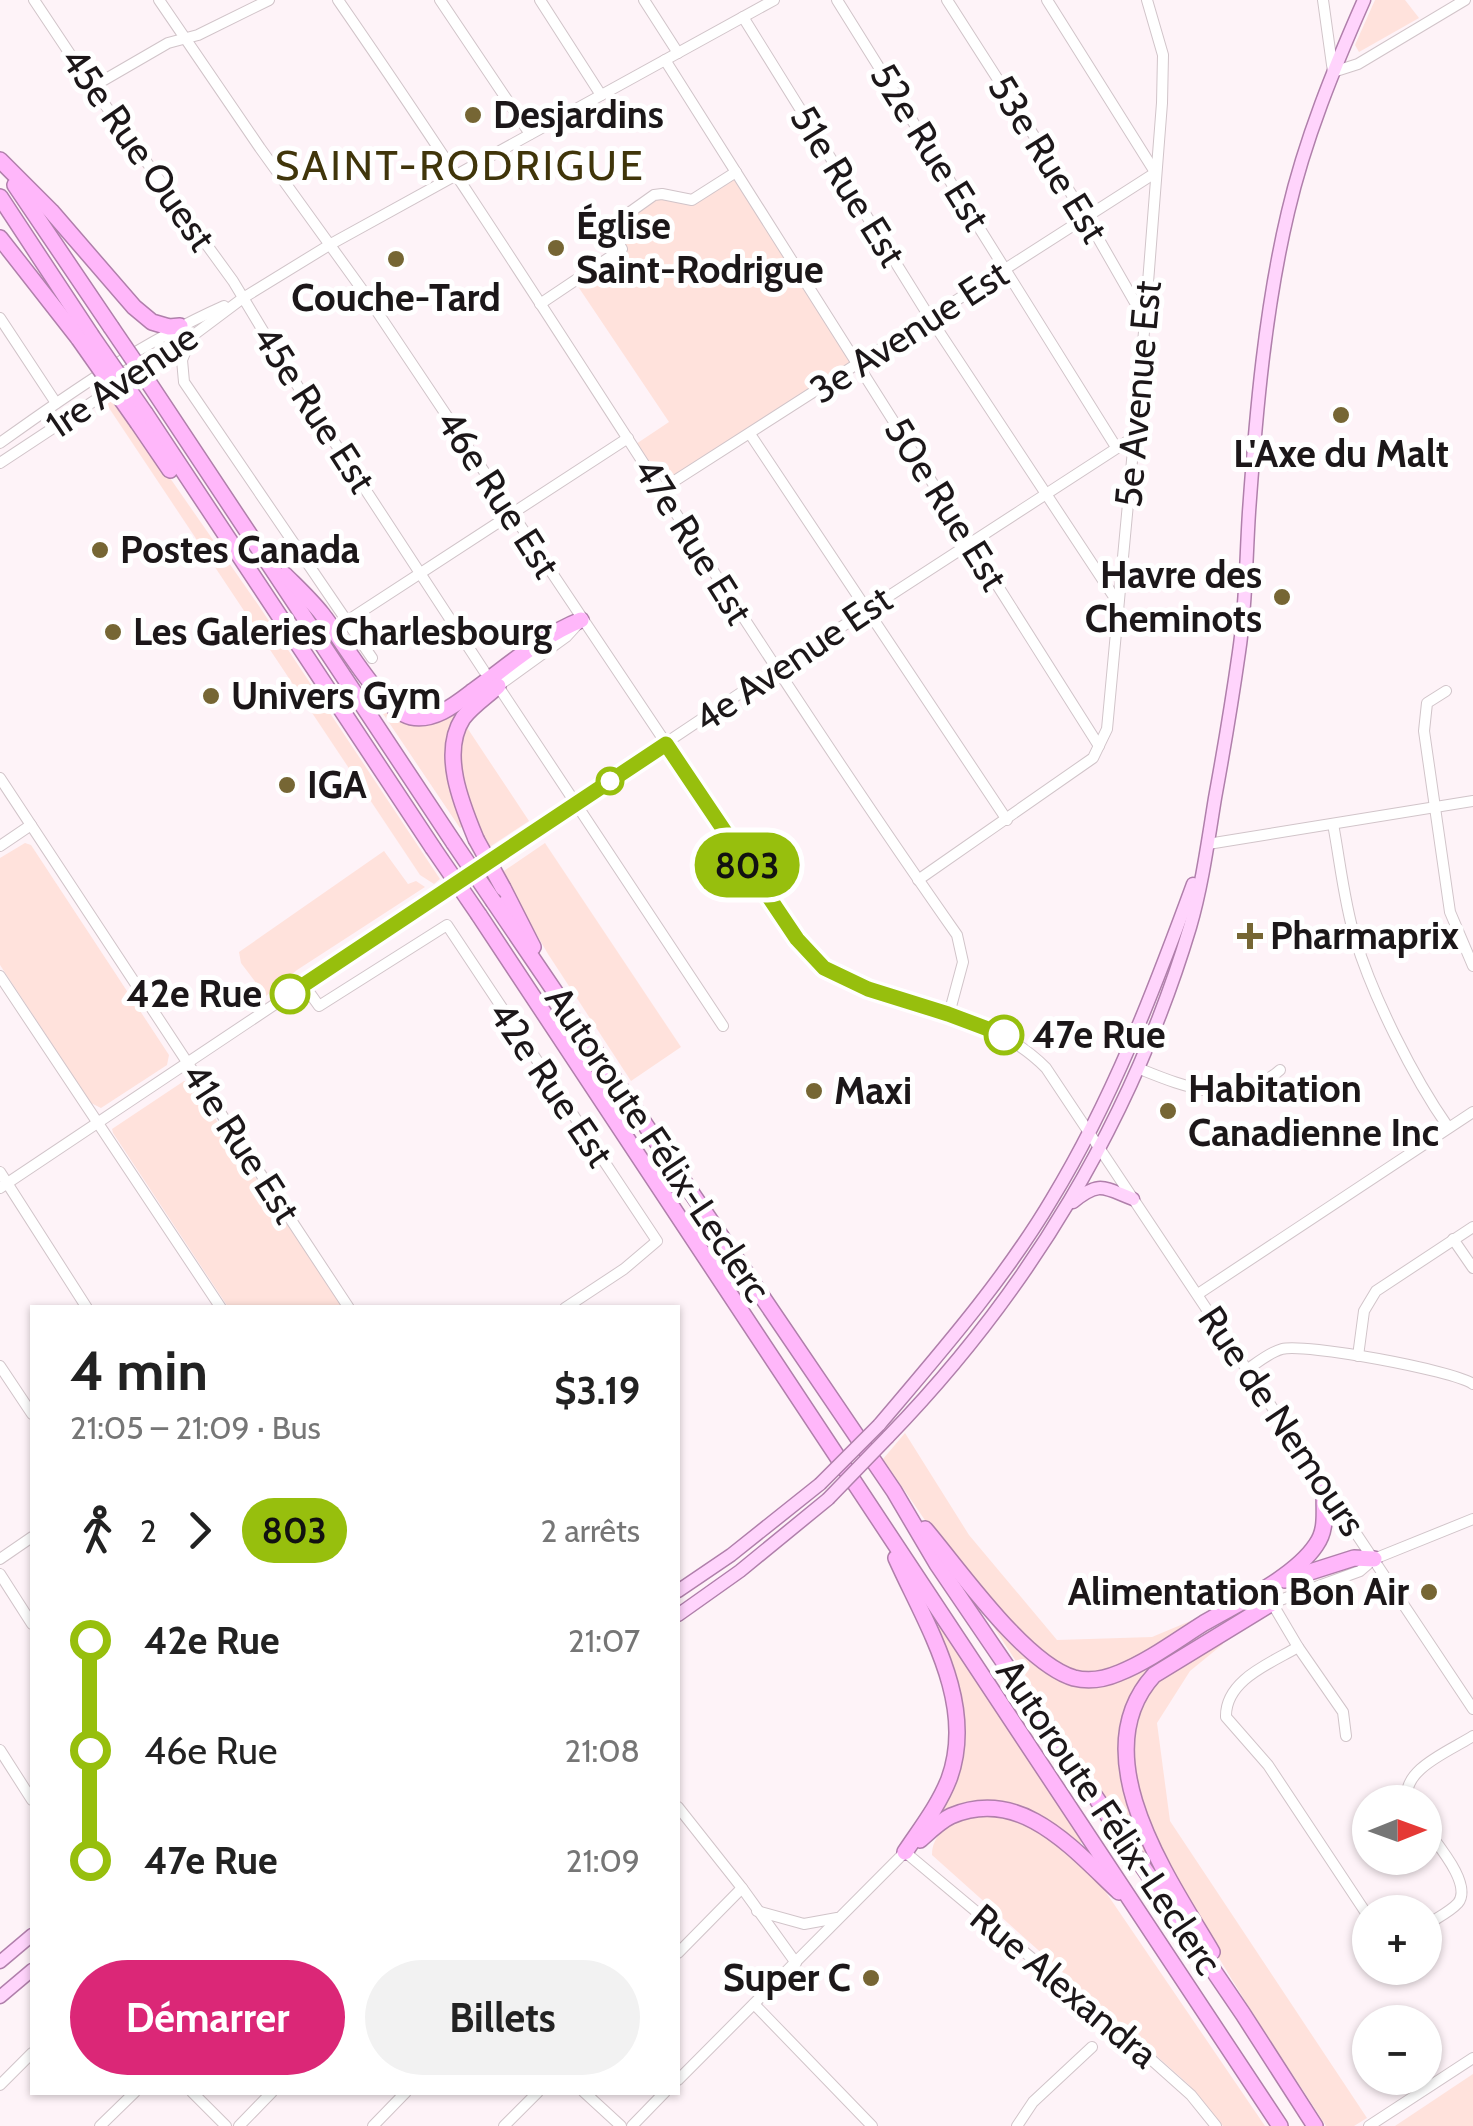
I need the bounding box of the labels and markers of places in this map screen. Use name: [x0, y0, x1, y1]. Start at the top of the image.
place label: Desjardins: [493, 91, 664, 138]
marker: Desjardins: [462, 104, 484, 126]
place label: Église Saint-Rodrigue: [576, 202, 823, 293]
marker: Église Saint-Rodrigue: [545, 237, 567, 259]
marker: Couche-Tard: [385, 248, 407, 270]
place label: Couche-Tard: [291, 274, 501, 321]
marker: L'Axe du Malt: [1330, 404, 1352, 426]
place label: L'Axe du Malt: [1233, 430, 1449, 477]
place label: Postes Canada: [120, 526, 360, 573]
marker: Postes Canada: [89, 539, 111, 561]
place label: Havre des Cheminots: [1085, 551, 1262, 642]
marker: Havre des Cheminots: [1271, 586, 1293, 608]
place label: Les Galeries Charlesbourg: [133, 608, 552, 655]
marker: Les Galeries Charlesbourg: [102, 621, 124, 643]
place label: Univers Gym: [231, 672, 441, 719]
marker: Univers Gym: [200, 685, 222, 707]
place label: IGA: [307, 761, 367, 808]
unlabelled marker: [597, 768, 623, 794]
marker: IGA: [276, 774, 298, 796]
place label: Pharmaprix: [1270, 912, 1459, 959]
marker: Pharmaprix: [1239, 925, 1261, 947]
place label: 42e Rue: [126, 970, 262, 1017]
marker: 42e Rue: [271, 975, 309, 1013]
place label: 47e Rue: [1032, 1011, 1166, 1058]
marker: 47e Rue: [985, 1016, 1023, 1054]
place label: Habitation Canadienne Inc: [1188, 1065, 1439, 1156]
place label: Maxi: [834, 1067, 912, 1114]
marker: Maxi: [803, 1080, 825, 1102]
marker: Habitation Canadienne Inc: [1157, 1100, 1179, 1122]
place label: Alimentation Bon Air: [1068, 1568, 1409, 1615]
marker: Alimentation Bon Air: [1418, 1581, 1440, 1603]
place label: Super C: [723, 1954, 851, 2001]
marker: Super C: [860, 1967, 882, 1989]

